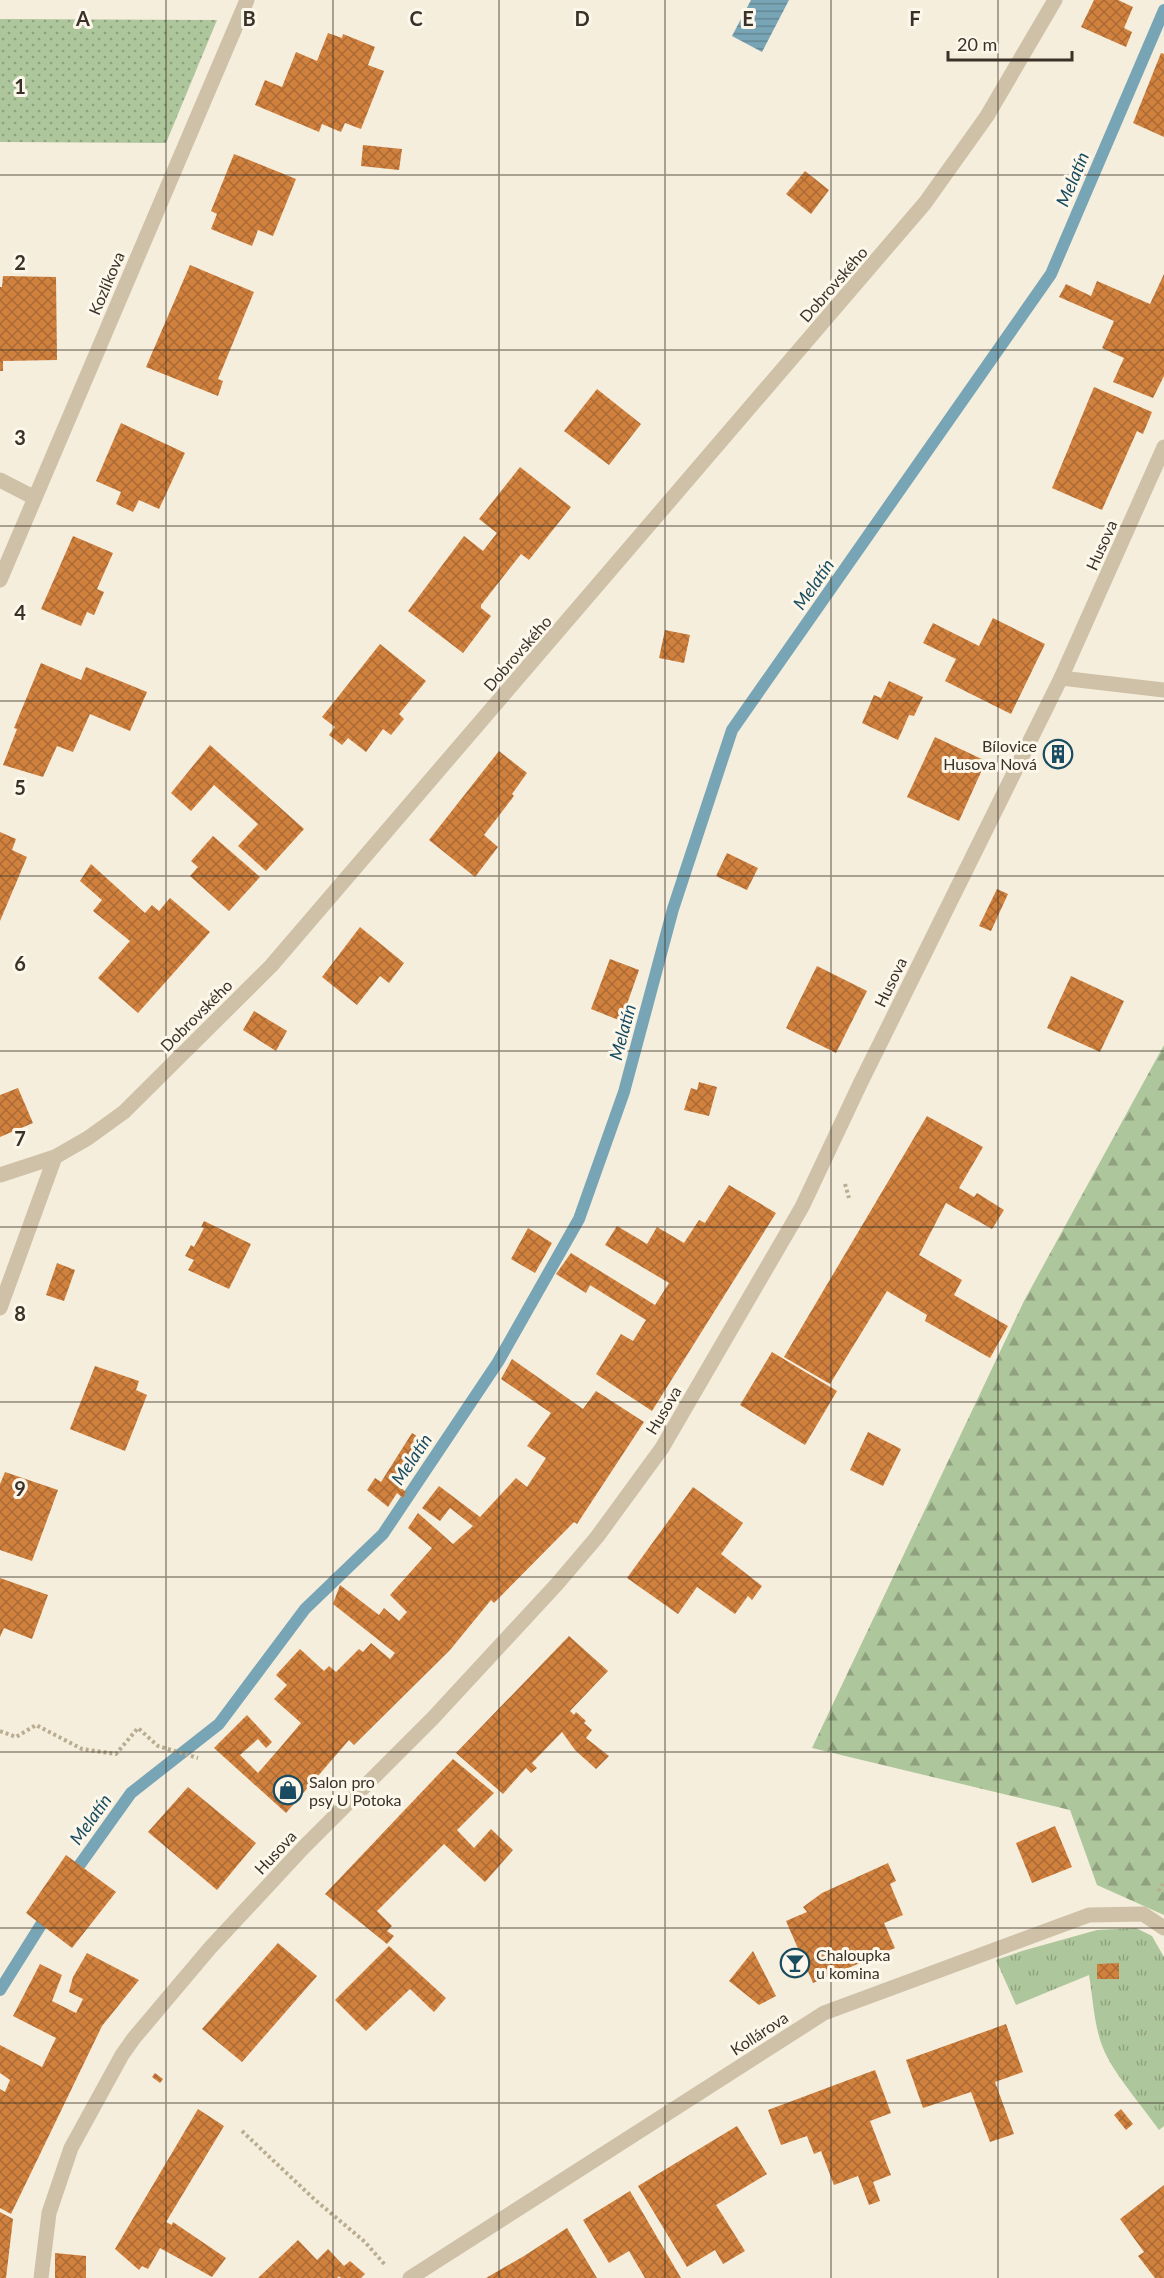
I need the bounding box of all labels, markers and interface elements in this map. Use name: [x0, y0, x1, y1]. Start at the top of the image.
text: A: [75, 6, 90, 30]
text: B: [242, 6, 256, 30]
text: C: [409, 6, 423, 30]
text: D: [574, 6, 590, 30]
text: E: [742, 6, 754, 30]
text: F: [909, 6, 921, 30]
scale bar: [948, 24, 1072, 62]
text: 20 m: [957, 33, 997, 55]
text: 1: [14, 74, 26, 98]
water label: Melatín: [1051, 148, 1093, 210]
street label: Dobrovského: [795, 242, 871, 326]
street label: Kozlíkova: [84, 249, 128, 317]
text: 2: [14, 250, 26, 274]
text: 3: [14, 425, 26, 449]
street label: Husova: [1082, 517, 1120, 573]
water label: Melatín: [788, 554, 838, 614]
text: 4: [14, 600, 26, 624]
street label: Dobrovského: [479, 611, 555, 695]
place label: Bílovice Husova Nová: [943, 736, 1037, 773]
building icon: Bílovice Husova Nová: [1042, 738, 1074, 770]
text: 5: [14, 775, 26, 799]
text: 6: [14, 951, 26, 975]
street label: Husova: [870, 954, 910, 1010]
street label: Dobrovského: [156, 975, 236, 1055]
water label: Melatín: [604, 1002, 640, 1062]
text: 7: [14, 1126, 26, 1150]
text: 8: [14, 1301, 26, 1325]
street label: Husova: [641, 1382, 685, 1438]
water label: Melatín: [386, 1429, 436, 1489]
text: 9: [14, 1476, 26, 1500]
place label: Salon pro psy U Potoka: [309, 1772, 402, 1809]
shop icon: Salon pro psy U Potoka: [272, 1774, 304, 1806]
water label: Melatín: [64, 1789, 116, 1849]
street label: Husova: [250, 1826, 300, 1878]
place label: Chaloupka u komina: [816, 1945, 890, 1982]
bar icon: Chaloupka u komina: [779, 1947, 811, 1979]
street label: Kollárova: [727, 2007, 791, 2059]

